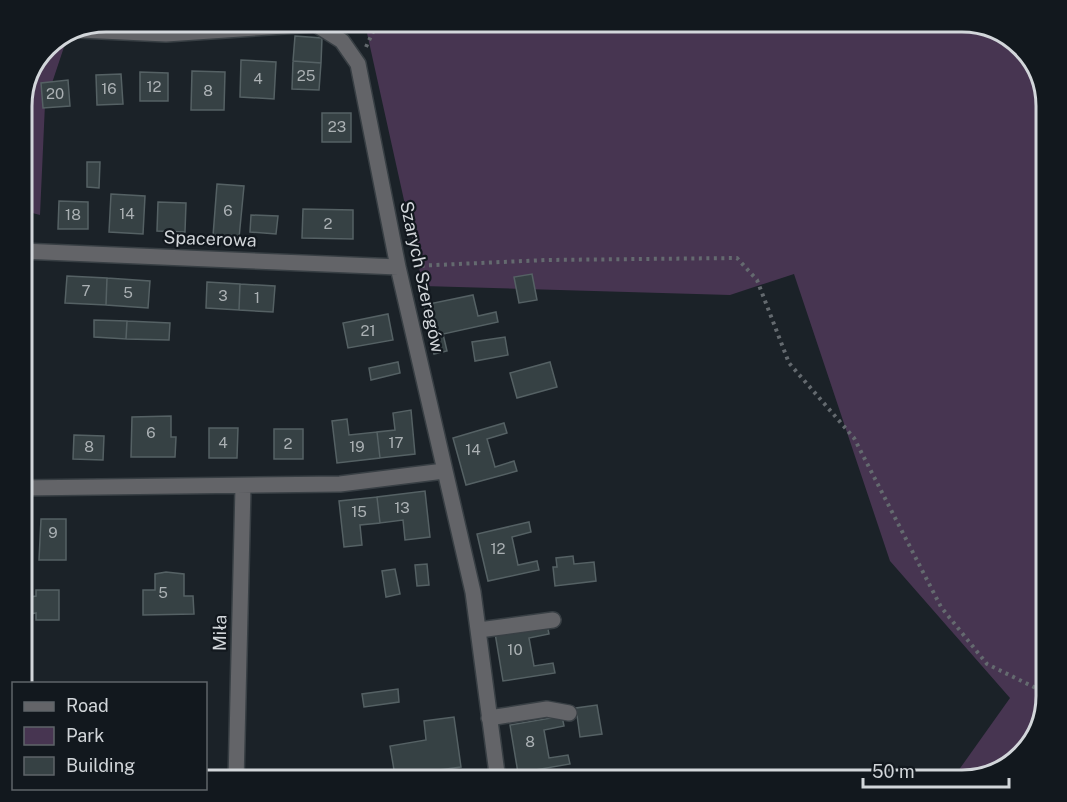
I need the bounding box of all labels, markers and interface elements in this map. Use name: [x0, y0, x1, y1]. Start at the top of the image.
house number: 25: [297, 67, 315, 84]
house number: 4: [253, 70, 263, 87]
house number: 12: [146, 78, 162, 95]
house number: 16: [101, 80, 117, 97]
house number: 8: [203, 82, 213, 99]
house number: 20: [46, 85, 64, 102]
house number: 23: [328, 118, 346, 135]
street label: Szarych Szeregów: [396, 199, 449, 355]
house number: 6: [223, 202, 233, 219]
house number: 14: [119, 205, 135, 222]
house number: 18: [65, 206, 81, 223]
house number: 2: [324, 215, 333, 232]
street label: Spacerowa: [163, 226, 257, 251]
house number: 7: [81, 282, 91, 299]
house number: 5: [123, 284, 133, 301]
house number: 3: [218, 287, 228, 304]
house number: 1: [254, 289, 260, 306]
house number: 21: [360, 322, 376, 339]
house number: 6: [146, 424, 156, 441]
house number: 4: [218, 434, 228, 451]
house number: 17: [388, 434, 404, 451]
house number: 2: [284, 435, 293, 452]
house number: 8: [84, 438, 94, 455]
house number: 19: [349, 438, 365, 455]
house number: 14: [465, 441, 481, 458]
house number: 13: [394, 499, 410, 516]
house number: 15: [351, 503, 367, 520]
house number: 9: [48, 524, 58, 541]
house number: 12: [490, 540, 506, 557]
house number: 5: [158, 584, 168, 601]
street label: Miła: [209, 615, 230, 651]
house number: 10: [507, 641, 523, 658]
legend: [12, 682, 207, 790]
text: Road: [66, 695, 109, 716]
text: Park: [66, 725, 104, 746]
house number: 8: [525, 733, 535, 750]
scale bar: [863, 751, 1008, 789]
text: Building: [66, 755, 135, 776]
text: 50 m: [872, 761, 915, 782]

